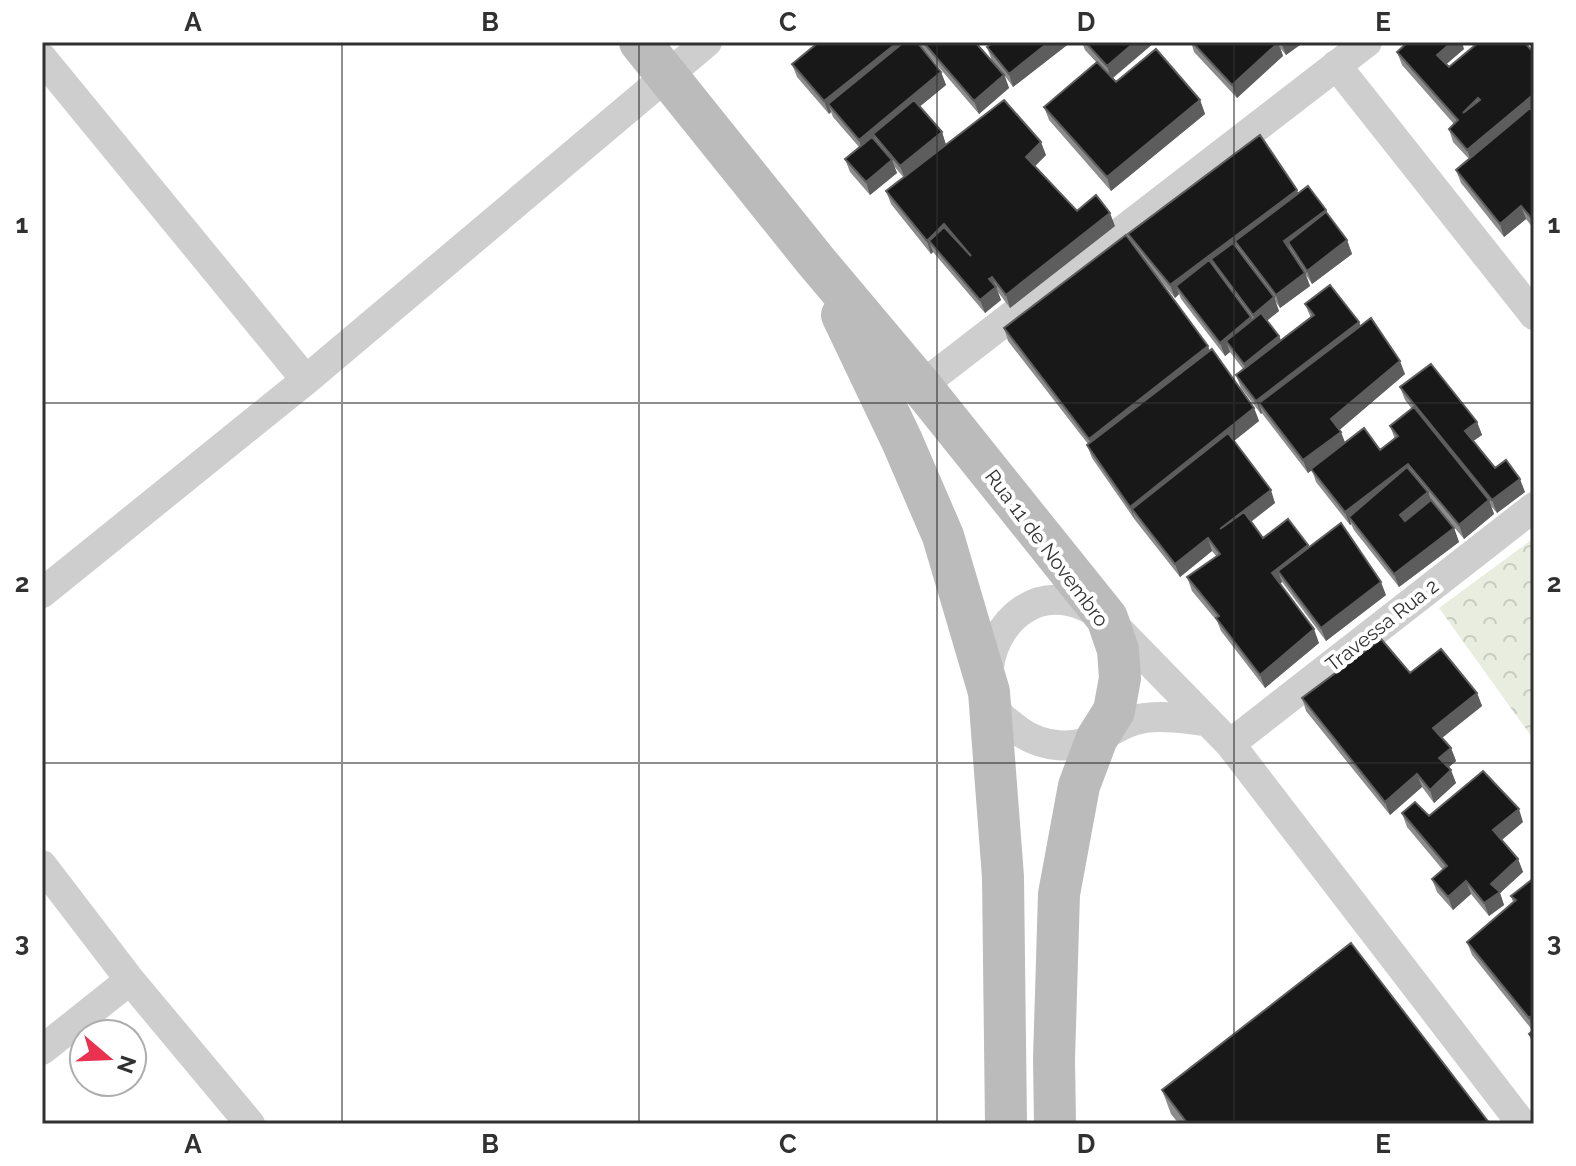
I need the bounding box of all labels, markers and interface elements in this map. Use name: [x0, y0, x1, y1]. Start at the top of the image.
text: A: [184, 7, 202, 37]
text: B: [481, 7, 499, 37]
text: C: [779, 7, 797, 37]
text: D: [1077, 7, 1095, 37]
text: E: [1375, 7, 1391, 37]
text: 1: [16, 209, 29, 239]
text: 1: [1548, 209, 1561, 239]
street label: Rua 11 de Novembro: [980, 465, 1114, 631]
text: 2: [15, 568, 29, 598]
text: 2: [1547, 568, 1561, 598]
street label: Travessa Rua 2: [1321, 574, 1443, 676]
text: 3: [15, 927, 29, 957]
text: 3: [1547, 927, 1561, 957]
north arrow: [68, 1018, 148, 1098]
text: N: [112, 1052, 142, 1077]
text: A: [184, 1129, 202, 1159]
text: B: [481, 1129, 499, 1159]
text: C: [779, 1129, 797, 1159]
text: D: [1077, 1129, 1095, 1159]
text: E: [1375, 1129, 1391, 1159]

